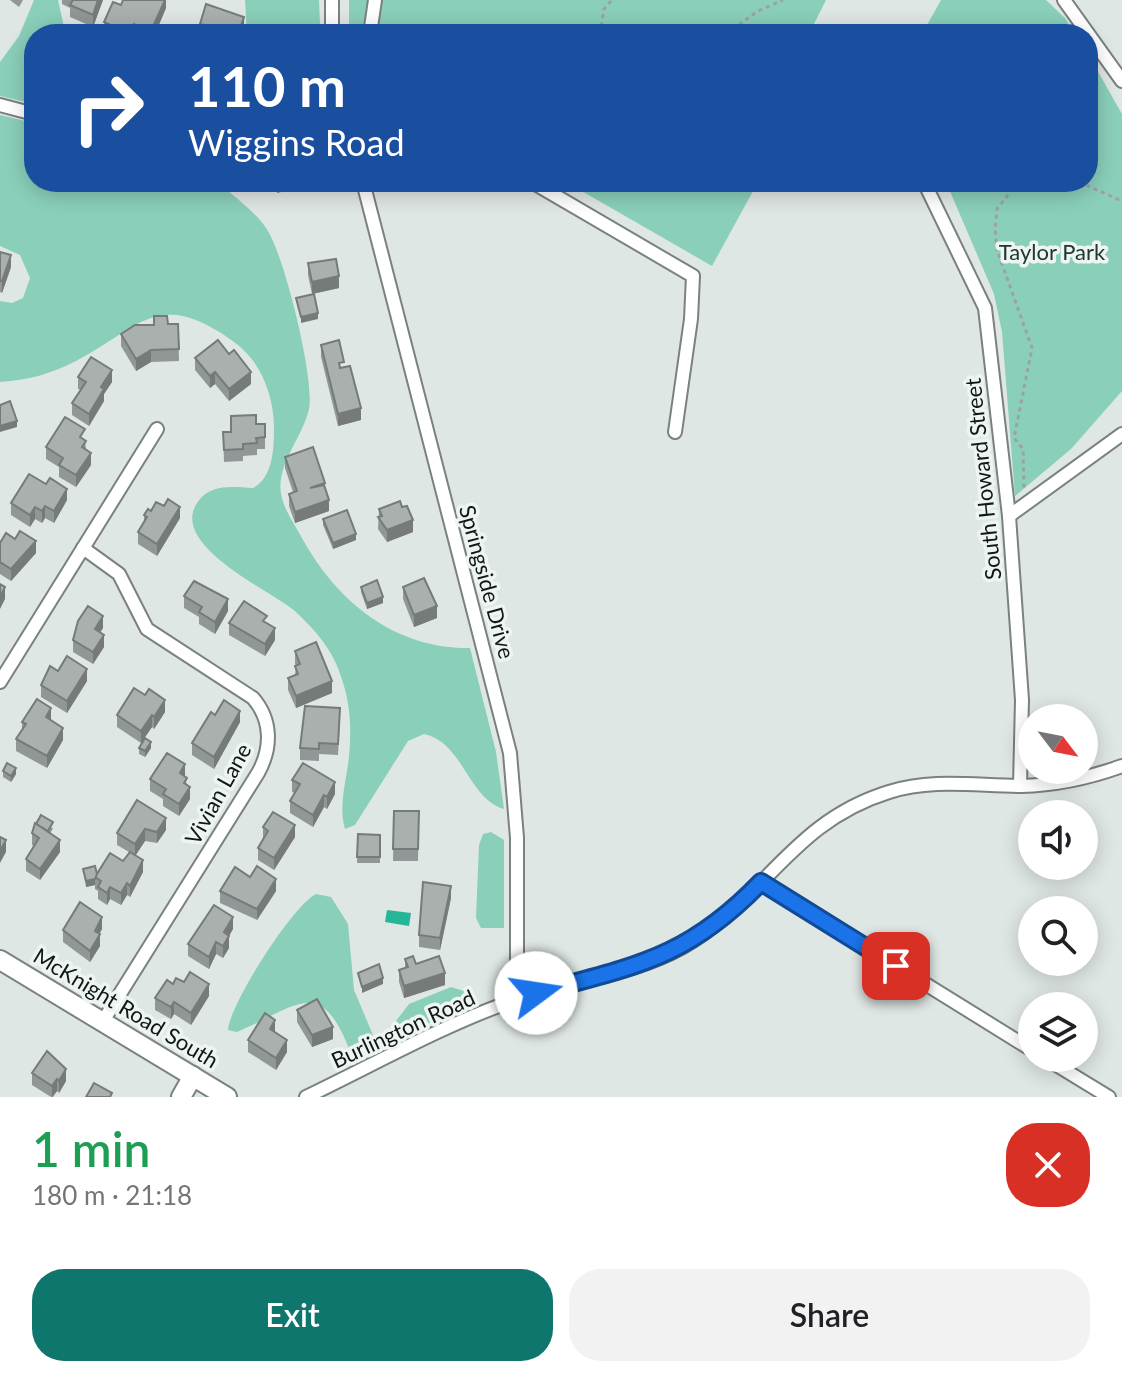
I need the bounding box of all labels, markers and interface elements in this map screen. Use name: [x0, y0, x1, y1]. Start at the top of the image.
text: 110 m: [188, 52, 346, 119]
icon: right: [56, 56, 160, 160]
text: Wiggins Road: [188, 120, 405, 164]
park label: Taylor Park: [999, 238, 1106, 265]
street label: South Howard Street: [958, 377, 1007, 581]
street label: Springside Drive: [454, 502, 521, 662]
north arrow: [1018, 704, 1098, 784]
map controls: [1018, 704, 1098, 1072]
street label: Vivian Lane: [179, 738, 256, 849]
button: sound: [1018, 800, 1098, 880]
button: search: [1018, 896, 1098, 976]
pin: [862, 932, 930, 1000]
street label: McKnight Road South: [29, 942, 224, 1073]
icon: arrive: [874, 944, 918, 988]
position arrow: [494, 951, 578, 1035]
street label: Burlington Road: [327, 983, 479, 1074]
button: layers: [1018, 992, 1098, 1072]
text: 1 min: [32, 1120, 150, 1177]
button: close: [1006, 1123, 1090, 1207]
text: 180 m · 21:18: [32, 1179, 192, 1211]
button: Exit: [32, 1269, 553, 1361]
button: Share: [569, 1269, 1090, 1361]

